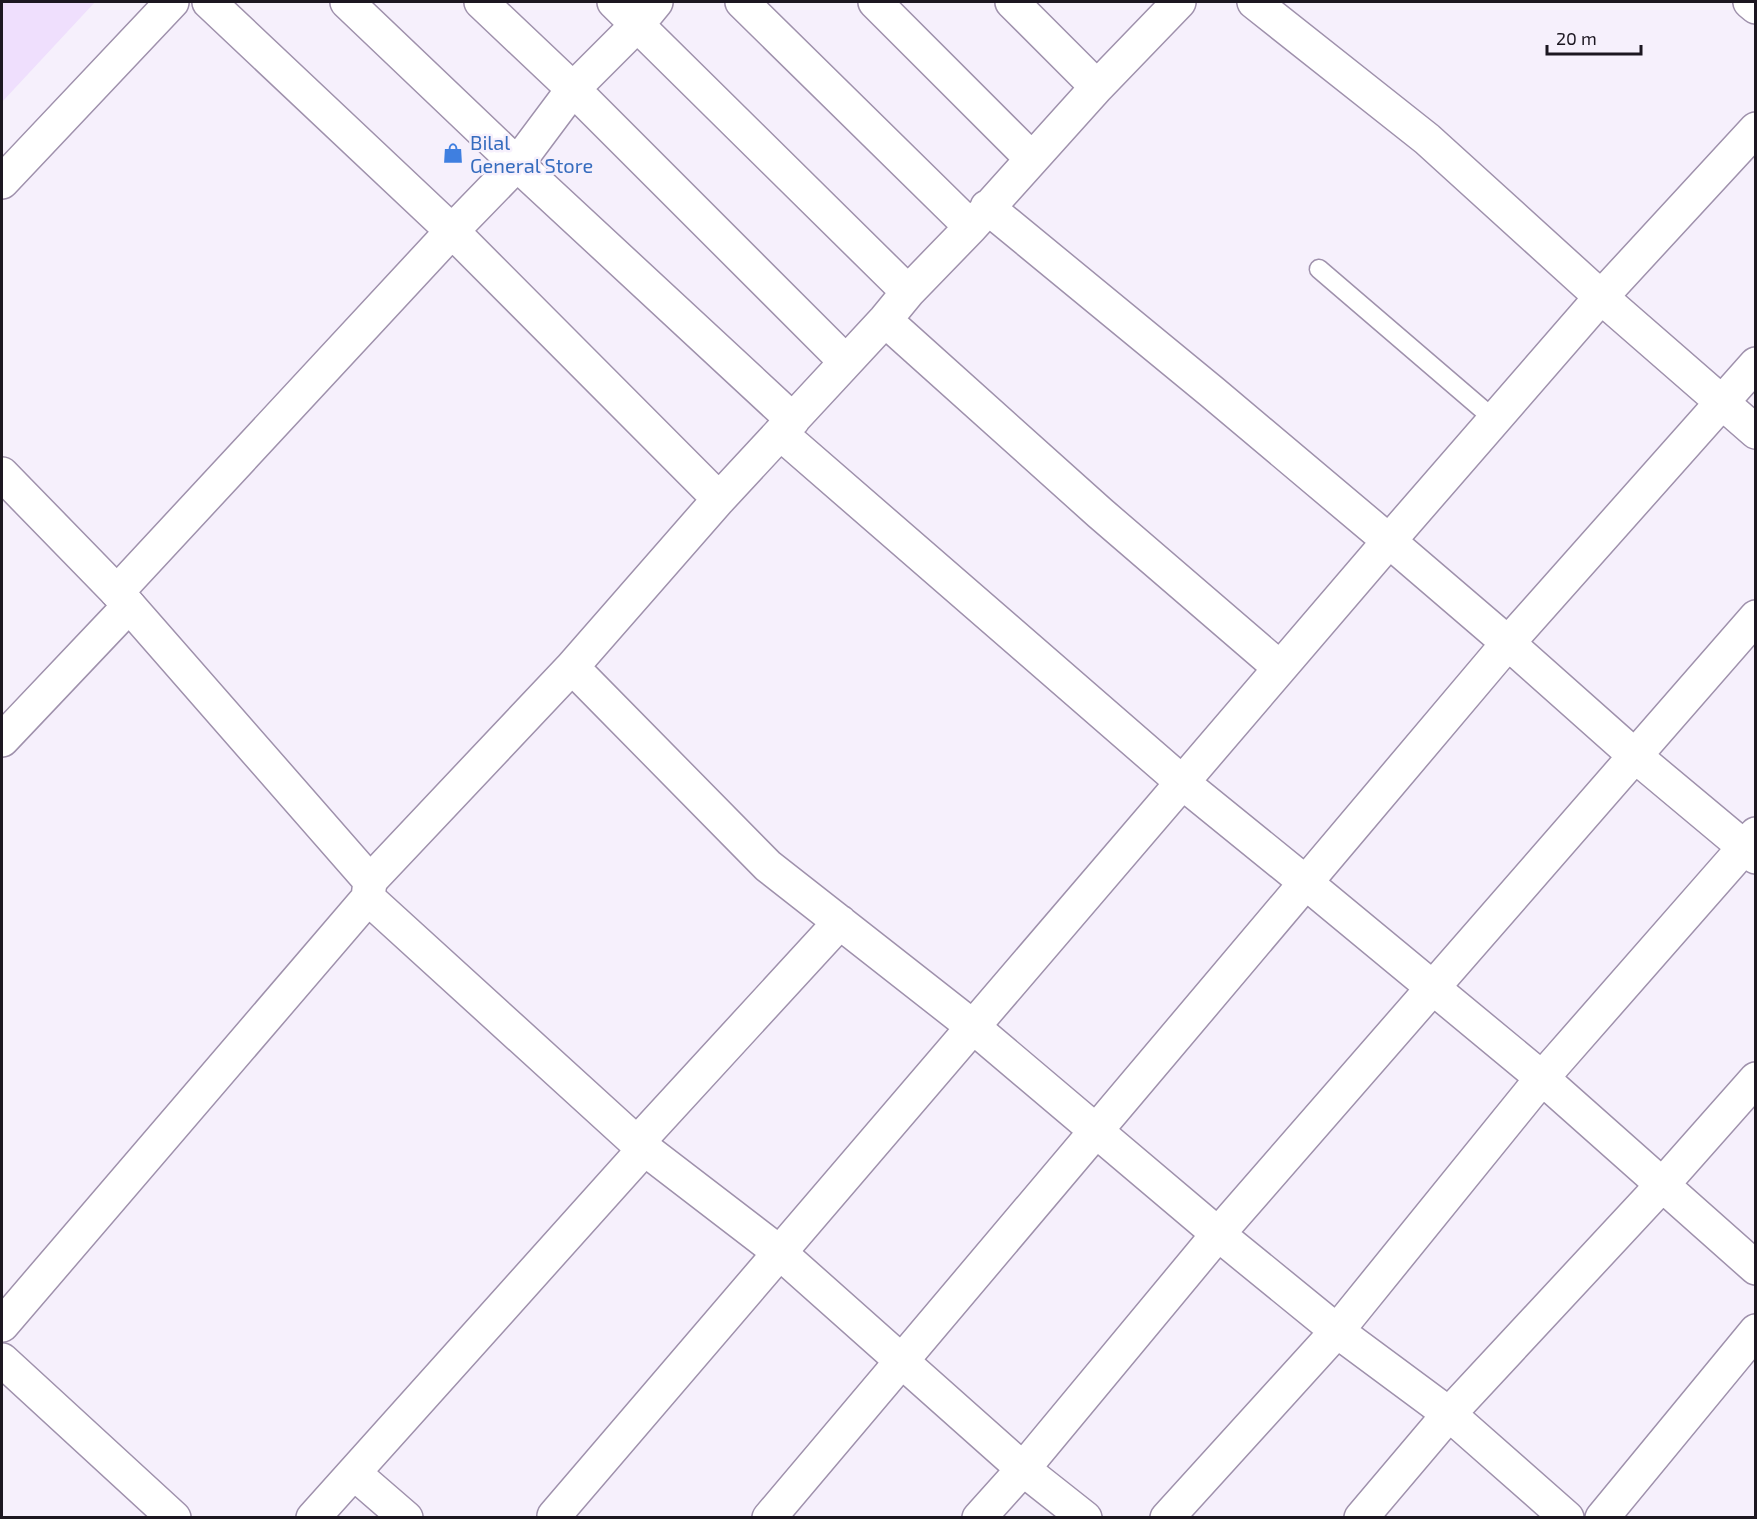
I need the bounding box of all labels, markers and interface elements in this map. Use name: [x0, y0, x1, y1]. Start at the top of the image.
scale bar: [1547, 18, 1642, 56]
text: 20 m: [1556, 27, 1597, 49]
place label: Bilal General Store: [470, 130, 593, 177]
shop icon: Bilal General Store: [441, 141, 465, 165]

